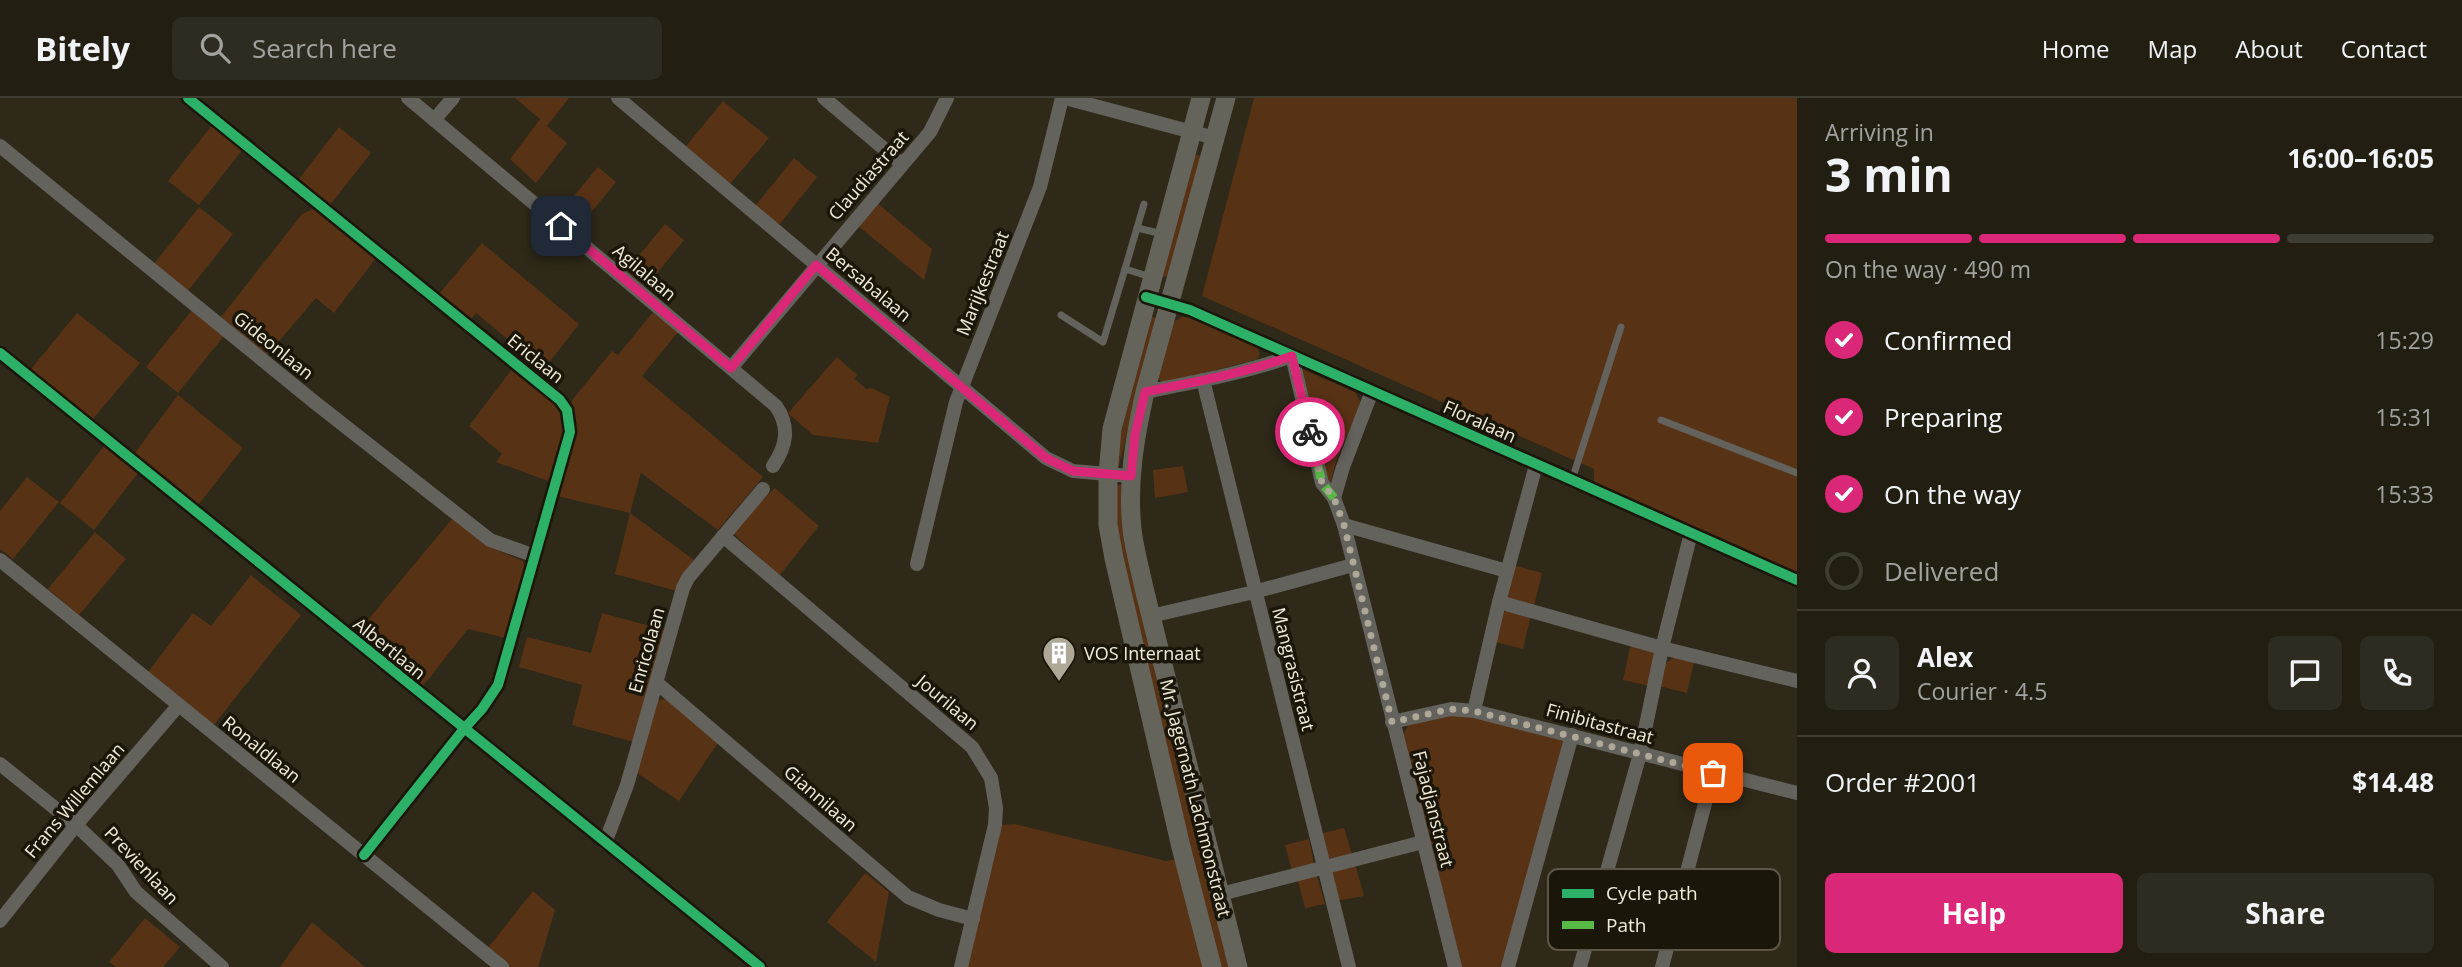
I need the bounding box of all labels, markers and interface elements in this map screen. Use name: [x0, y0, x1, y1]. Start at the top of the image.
search box: [172, 17, 662, 80]
text: Bitely: [35, 26, 130, 71]
icon: search: [196, 29, 234, 67]
text: Search here: [252, 30, 397, 66]
text: Home: [2042, 32, 2110, 65]
text: Map: [2148, 32, 2197, 65]
text: About: [2235, 32, 2303, 65]
text: Contact: [2341, 32, 2427, 65]
text: Arriving in: [1825, 116, 1934, 148]
street label: Claudiastraat: [822, 125, 914, 225]
text: 16:00–16:05: [2287, 140, 2434, 176]
text: 3 min: [1825, 143, 1953, 205]
pin: [531, 196, 591, 256]
icon: home: [542, 207, 580, 245]
street label: Marijkestraat: [950, 227, 1014, 339]
street label: Agilalaan: [608, 238, 682, 306]
street label: Bersabalaan: [821, 241, 917, 327]
text: On the way · 490 m: [1825, 253, 2031, 285]
street label: Gideonlaan: [229, 305, 319, 385]
icon: check: [1825, 321, 1863, 359]
text: Confirmed: [1884, 322, 2012, 358]
text: 15:29: [2375, 324, 2434, 356]
street label: Ericlaan: [503, 328, 569, 388]
street label: Floralaan: [1440, 394, 1520, 448]
courier: [1275, 397, 1345, 467]
icon: check: [1825, 398, 1863, 436]
text: Preparing: [1884, 399, 2002, 435]
text: 15:31: [2375, 401, 2434, 433]
icon: bike: [1291, 413, 1329, 451]
icon: check: [1825, 475, 1863, 513]
text: On the way: [1884, 476, 2021, 512]
text: 15:33: [2375, 478, 2434, 510]
text: Delivered: [1884, 553, 1999, 589]
street label: Enricolaan: [622, 604, 670, 696]
street label: Mangrasistraat: [1267, 605, 1321, 733]
street label: Albertlaan: [349, 611, 431, 685]
building icon: VOS Internaat: [1040, 634, 1078, 683]
button: person: [1825, 636, 1899, 710]
button: chat: [2268, 636, 2342, 710]
button: phone: [2360, 636, 2434, 710]
text: Alex: [1917, 639, 1973, 675]
place label: VOS Internaat: [1084, 641, 1201, 665]
street label: Jourilaan: [910, 668, 984, 735]
text: Courier · 4.5: [1917, 675, 2047, 707]
street label: Mr. Jagernath Lachmonstraat: [1155, 676, 1237, 920]
street label: Finibitastraat: [1544, 697, 1656, 749]
street label: Ronaldlaan: [218, 710, 306, 788]
street label: Frans Willemlaan: [19, 737, 129, 863]
pin: [1683, 743, 1743, 803]
street label: Fajadjanstraat: [1408, 748, 1460, 870]
icon: bag: [1694, 754, 1732, 792]
street label: Giannilaan: [779, 759, 863, 837]
text: Order #2001: [1825, 764, 1980, 800]
text: $14.48: [2352, 764, 2434, 800]
street label: Previenlaan: [100, 821, 184, 909]
legend: [1548, 869, 1780, 950]
button: Help: [1825, 873, 2123, 953]
button: Share: [2137, 873, 2434, 953]
text: Cycle path: [1606, 880, 1698, 906]
text: Path: [1606, 912, 1646, 938]

